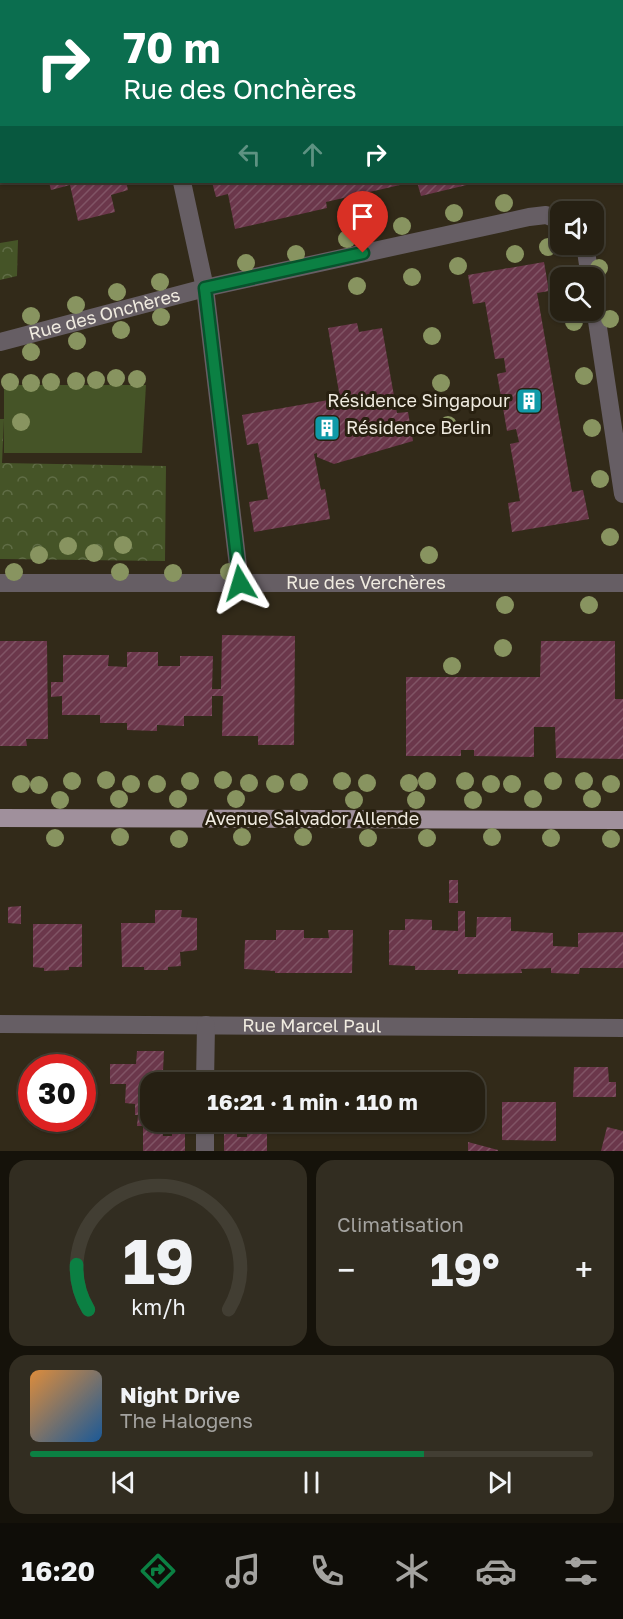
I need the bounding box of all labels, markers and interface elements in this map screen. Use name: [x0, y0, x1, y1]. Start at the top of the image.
text: 70 m: [123, 22, 220, 72]
icon: right: [24, 24, 102, 102]
text: Rue des Onchères: [123, 73, 357, 105]
icon: left: [233, 138, 266, 171]
icon: ahead: [296, 138, 329, 171]
icon: right: [359, 138, 392, 171]
pin: [337, 191, 388, 253]
icon: arrive: [346, 200, 379, 233]
map controls: [550, 201, 604, 321]
button: sound: [550, 201, 604, 255]
button: search: [550, 267, 604, 321]
street label: Rue des Onchères: [26, 283, 182, 344]
building icon: Résidence Singapour: [514, 386, 544, 416]
place label: Résidence Singapour: [327, 389, 510, 411]
building icon: Résidence Berlin: [312, 413, 342, 443]
place label: Résidence Berlin: [346, 416, 491, 438]
position arrow: [208, 551, 272, 615]
street label: Rue des Verchères: [286, 571, 446, 593]
street label: Avenue Salvador Allende: [205, 807, 419, 829]
street label: Rue Marcel Paul: [242, 1014, 382, 1036]
speed limit sign: 30: [18, 1054, 96, 1132]
text: 16:21 · 1 min · 110 m: [207, 1088, 418, 1115]
text: Climatisation: [337, 1212, 464, 1236]
text: 19: [122, 1223, 194, 1298]
text: 19°: [430, 1242, 500, 1296]
text: −: [337, 1250, 355, 1289]
text: +: [575, 1250, 593, 1289]
text: km/h: [131, 1294, 185, 1320]
text: Night Drive: [120, 1381, 240, 1408]
text: The Halogens: [120, 1408, 253, 1432]
icon: previous: [107, 1466, 140, 1499]
icon: pause: [295, 1466, 328, 1499]
icon: next: [483, 1466, 516, 1499]
icon: directions: [137, 1550, 179, 1592]
icon: music: [222, 1550, 264, 1592]
icon: phone: [306, 1550, 348, 1592]
icon: climate: [391, 1550, 433, 1592]
icon: car: [475, 1550, 517, 1592]
icon: filters: [560, 1550, 602, 1592]
text: 16:20: [21, 1555, 95, 1587]

